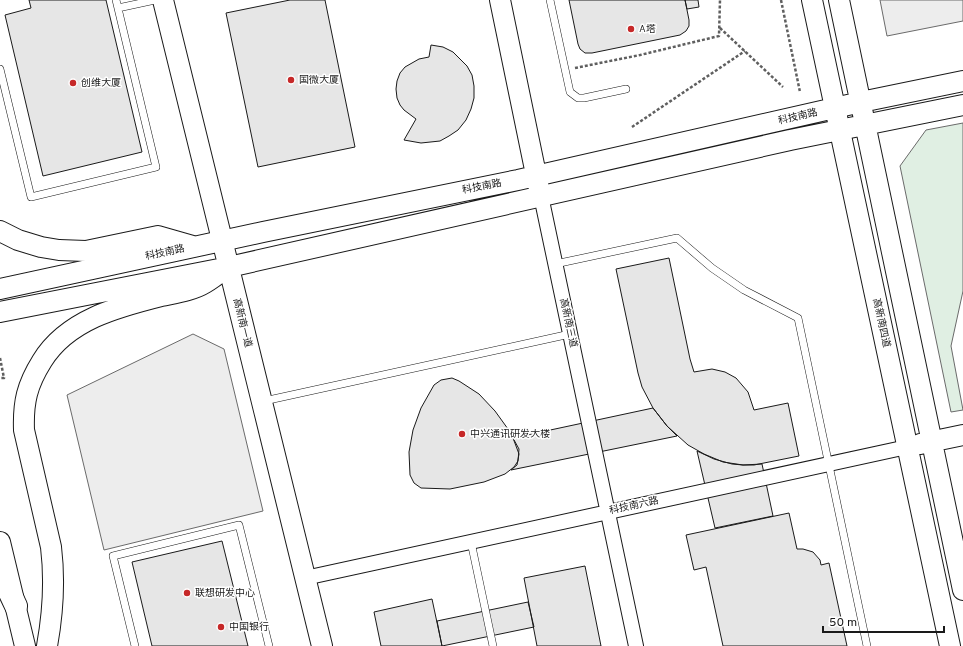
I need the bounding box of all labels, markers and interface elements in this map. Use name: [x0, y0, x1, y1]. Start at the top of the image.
place label: A塔: [639, 23, 656, 36]
marker: A塔: [626, 24, 636, 34]
place label: 国微大厦: [299, 74, 339, 87]
marker: 国微大厦: [286, 75, 296, 85]
place label: 创维大厦: [81, 77, 121, 90]
marker: 创维大厦: [68, 78, 78, 88]
street label: 科技南路: [777, 106, 819, 128]
street label: 科技南路: [461, 177, 503, 197]
street label: 科技南路: [144, 242, 186, 264]
street label: 高新南一道: [230, 297, 254, 349]
street label: 高新南三道: [556, 297, 580, 349]
street label: 高新南四道: [869, 297, 893, 349]
place label: 中兴通讯研发大楼: [470, 428, 550, 441]
marker: 中兴通讯研发大楼: [457, 429, 467, 439]
street label: 科技南六路: [608, 494, 660, 518]
place label: 联想研发中心: [195, 587, 255, 600]
marker: 联想研发中心: [182, 588, 192, 598]
scale bar: [823, 608, 944, 634]
text: 50 m: [829, 615, 857, 631]
place label: 中国银行: [229, 621, 269, 634]
marker: 中国银行: [216, 622, 226, 632]

